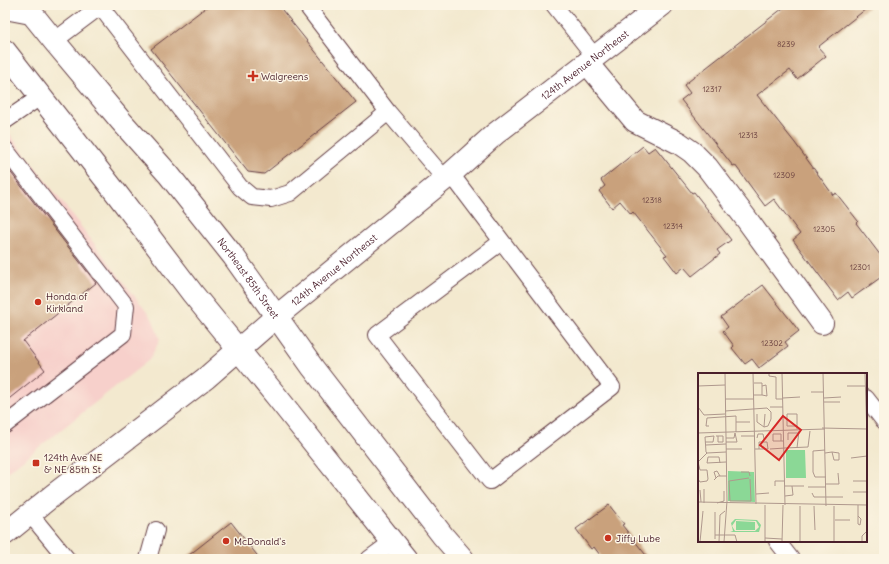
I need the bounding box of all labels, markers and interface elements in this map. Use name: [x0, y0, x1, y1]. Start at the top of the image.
street label: 124th Avenue Northeast: [538, 26, 632, 103]
house number: 8239: [777, 39, 795, 49]
place label: Walgreens: [261, 70, 309, 83]
marker: Walgreens: [248, 71, 258, 81]
house number: 12317: [702, 84, 722, 94]
house number: 12313: [738, 130, 758, 140]
house number: 12309: [773, 170, 795, 180]
house number: 12318: [642, 195, 662, 205]
house number: 12314: [663, 221, 683, 231]
house number: 12305: [813, 224, 835, 234]
street label: 124th Avenue Northeast: [288, 230, 380, 309]
street label: Northeast 85th Street: [215, 235, 283, 322]
house number: 12301: [850, 262, 870, 272]
place label: Honda of Kirkland: [46, 290, 88, 315]
marker: Honda of Kirkland: [33, 297, 43, 307]
house number: 12302: [761, 338, 783, 348]
inset map: [698, 373, 867, 542]
place label: 124th Ave NE & NE 85th St: [44, 451, 102, 476]
marker: 124th Ave NE & NE 85th St: [31, 458, 41, 468]
place label: Jiffy Lube: [616, 532, 660, 545]
marker: Jiffy Lube: [603, 533, 613, 543]
place label: McDonald's: [234, 535, 286, 548]
marker: McDonald's: [221, 536, 231, 546]

